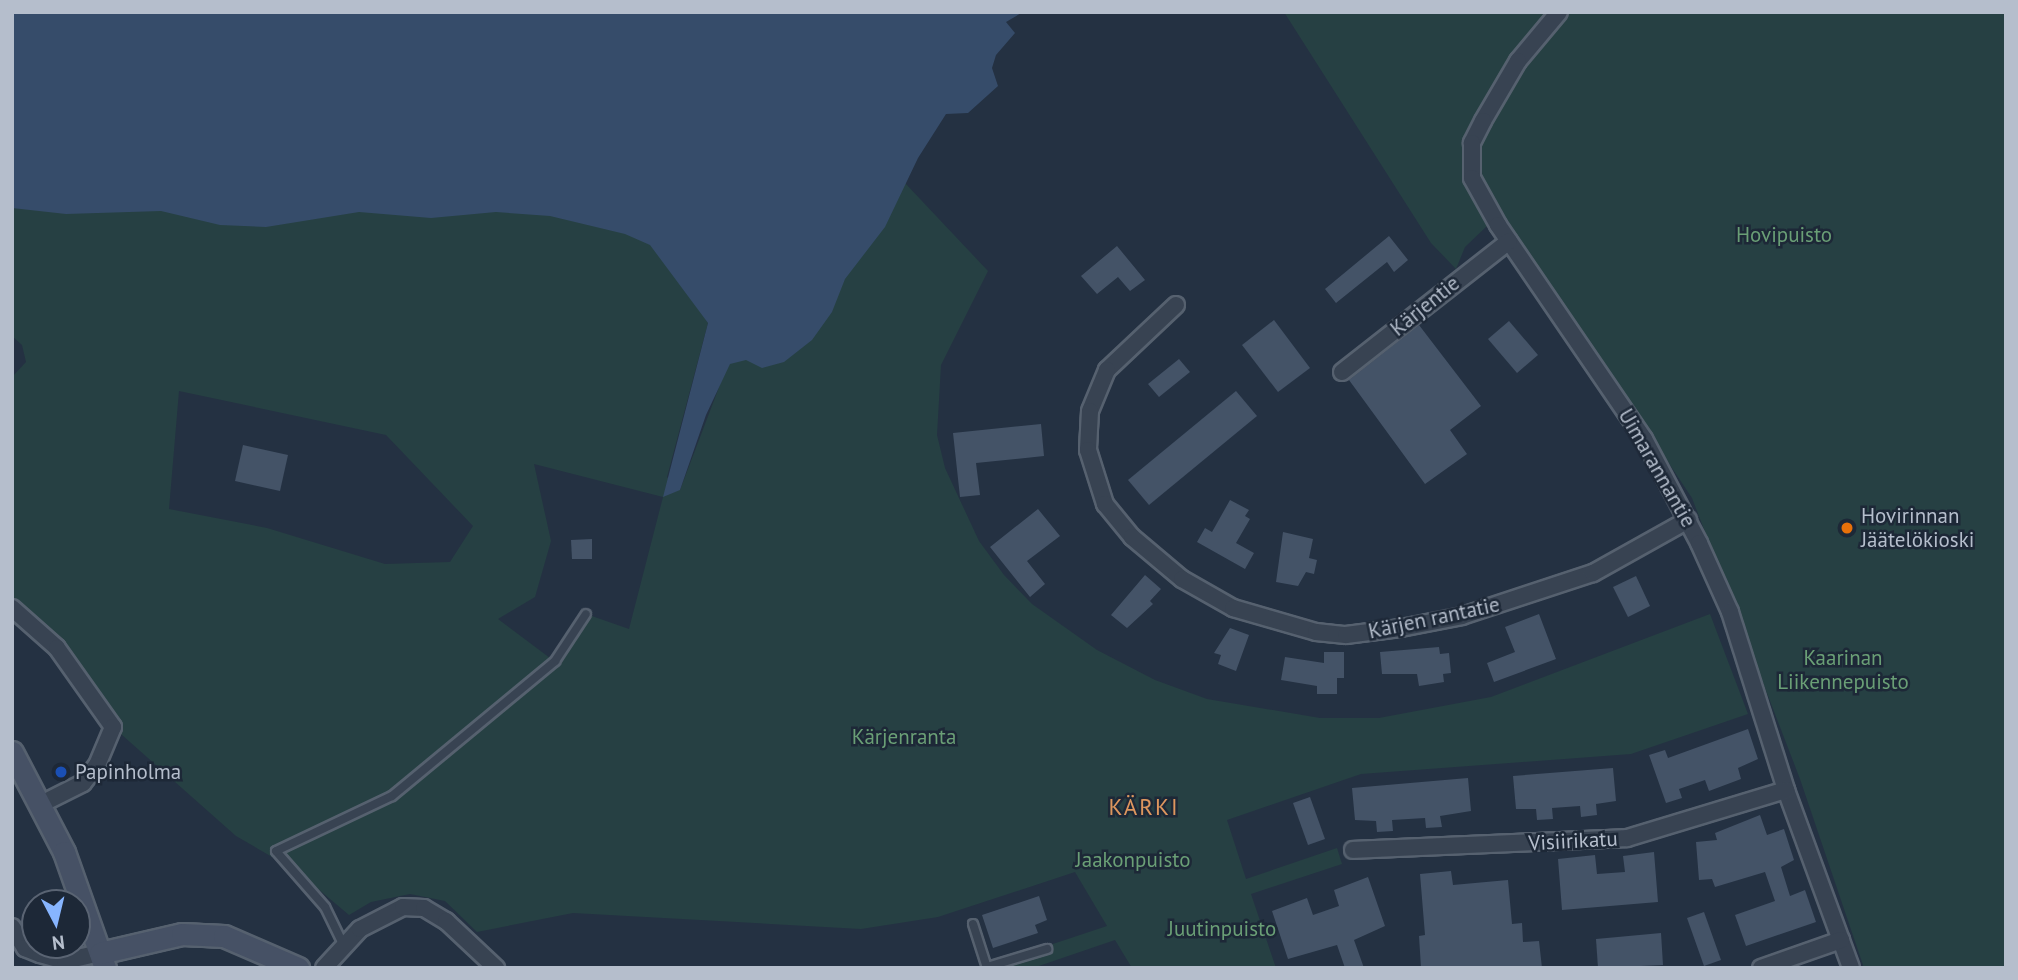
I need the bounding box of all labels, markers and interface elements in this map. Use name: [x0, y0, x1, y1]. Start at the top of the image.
park label: Hovipuisto: [1736, 222, 1832, 248]
street label: Kärjentie: [1385, 271, 1465, 341]
street label: Uimarannantie: [1613, 404, 1701, 532]
place label: Hovirinnan Jäätelökioski: [1861, 503, 1974, 553]
marker: Hovirinnan Jäätelökioski: [1839, 520, 1855, 536]
street label: Kärjen rantatie: [1366, 592, 1502, 644]
park label: Kaarinan Liikennepuisto: [1777, 645, 1909, 695]
park label: Kärjenranta: [852, 724, 956, 750]
place label: Papinholma: [75, 759, 181, 785]
marker: Papinholma: [53, 764, 69, 780]
district label: KÄRKI: [1109, 793, 1179, 821]
street label: Visiirikatu: [1528, 826, 1618, 856]
park label: Jaakonpuisto: [1076, 847, 1190, 873]
north arrow: [21, 889, 91, 959]
park label: Juutinpuisto: [1168, 916, 1276, 942]
text: N: [51, 930, 66, 956]

